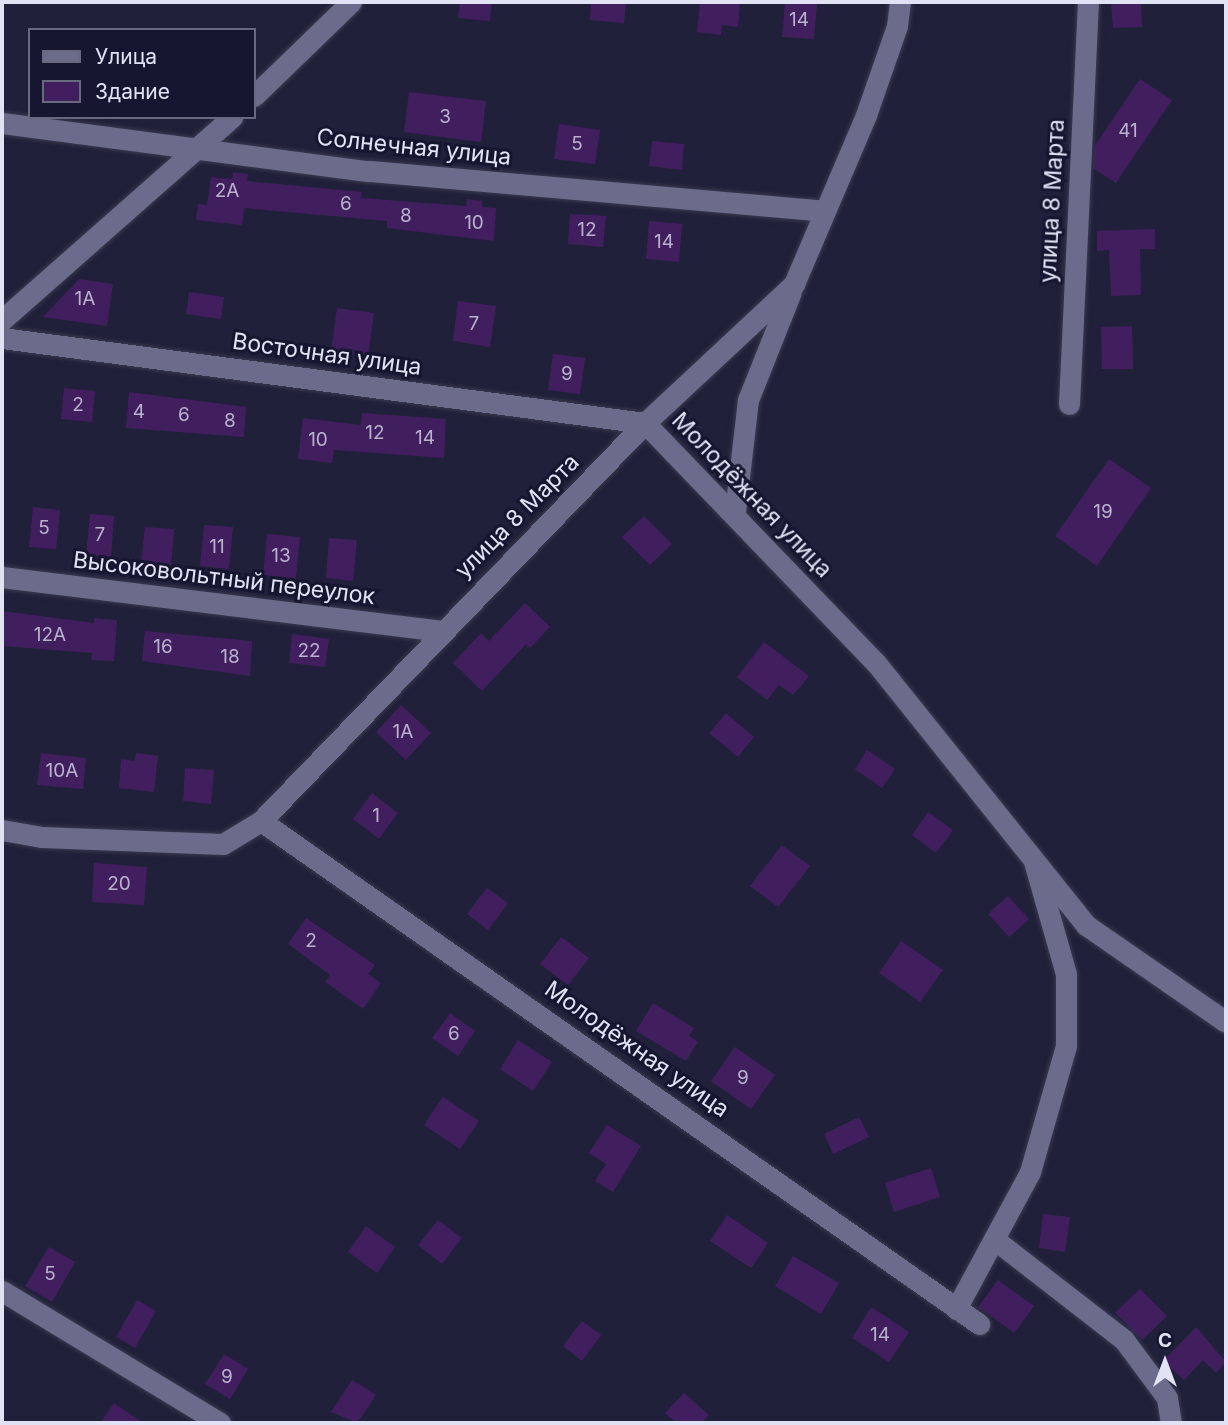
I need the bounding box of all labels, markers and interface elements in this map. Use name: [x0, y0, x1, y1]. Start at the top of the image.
house number: 14: [789, 9, 809, 31]
legend: [28, 28, 256, 119]
text: Улица: [95, 44, 157, 69]
text: Здание: [95, 79, 170, 104]
house number: 3: [439, 106, 451, 128]
street label: улица 8 Марта: [1034, 118, 1070, 284]
house number: 41: [1118, 120, 1138, 142]
street label: Солнечная улица: [315, 123, 513, 171]
house number: 5: [571, 133, 583, 155]
house number: 2А: [215, 180, 239, 202]
house number: 6: [340, 193, 352, 215]
house number: 8: [400, 205, 412, 227]
house number: 10: [464, 212, 484, 234]
house number: 12: [577, 219, 597, 241]
house number: 14: [654, 231, 674, 253]
house number: 1А: [75, 288, 95, 310]
house number: 7: [469, 313, 479, 335]
street label: Восточная улица: [231, 327, 423, 381]
house number: 9: [561, 363, 573, 385]
house number: 2: [72, 394, 84, 416]
house number: 4: [133, 401, 145, 423]
house number: 6: [178, 404, 190, 426]
street label: Молодёжная улица: [666, 407, 838, 583]
house number: 8: [224, 410, 236, 432]
house number: 12: [365, 422, 385, 444]
house number: 14: [415, 427, 435, 449]
house number: 10: [308, 429, 328, 451]
street label: улица 8 Марта: [449, 448, 585, 584]
house number: 19: [1093, 501, 1113, 523]
house number: 5: [38, 517, 50, 539]
house number: 7: [95, 524, 105, 546]
house number: 11: [209, 536, 225, 558]
house number: 13: [271, 545, 291, 567]
street label: Высоковольтный переулок: [71, 546, 377, 610]
house number: 12А: [34, 624, 66, 646]
house number: 16: [153, 636, 173, 658]
house number: 22: [297, 640, 321, 662]
house number: 18: [220, 646, 240, 668]
house number: 1А: [393, 721, 413, 743]
house number: 10А: [46, 760, 78, 782]
house number: 1: [372, 805, 380, 827]
house number: 20: [107, 873, 131, 895]
house number: 2: [305, 930, 317, 952]
street label: Молодёжная улица: [540, 975, 734, 1123]
house number: 6: [448, 1023, 460, 1045]
house number: 9: [737, 1067, 749, 1089]
house number: 5: [44, 1263, 56, 1285]
house number: 14: [870, 1324, 890, 1346]
north arrow: [1130, 1327, 1200, 1397]
text: С: [1158, 1329, 1172, 1352]
house number: 9: [221, 1366, 233, 1388]

